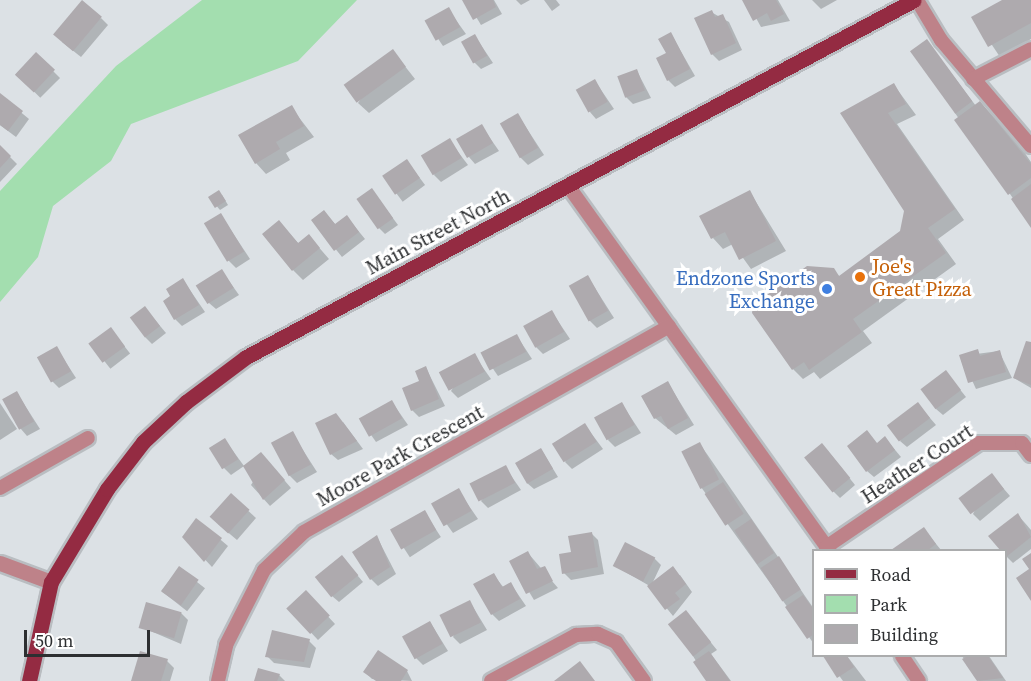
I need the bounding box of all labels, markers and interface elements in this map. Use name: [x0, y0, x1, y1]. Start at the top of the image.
street label: Main Street North: [362, 184, 514, 280]
place label: Joe's Great Pizza: [872, 254, 972, 301]
place label: Endzone Sports Exchange: [676, 266, 815, 313]
marker: Joe's Great Pizza: [853, 270, 867, 284]
marker: Endzone Sports Exchange: [820, 282, 834, 296]
street label: Moore Park Crescent: [313, 400, 487, 512]
street label: Heather Court: [857, 419, 977, 509]
legend: [812, 549, 1007, 657]
text: Road: [870, 562, 911, 587]
text: Park: [870, 592, 907, 617]
scale bar: [27, 618, 153, 656]
text: Building: [870, 622, 938, 647]
text: 50 m: [35, 628, 73, 653]

